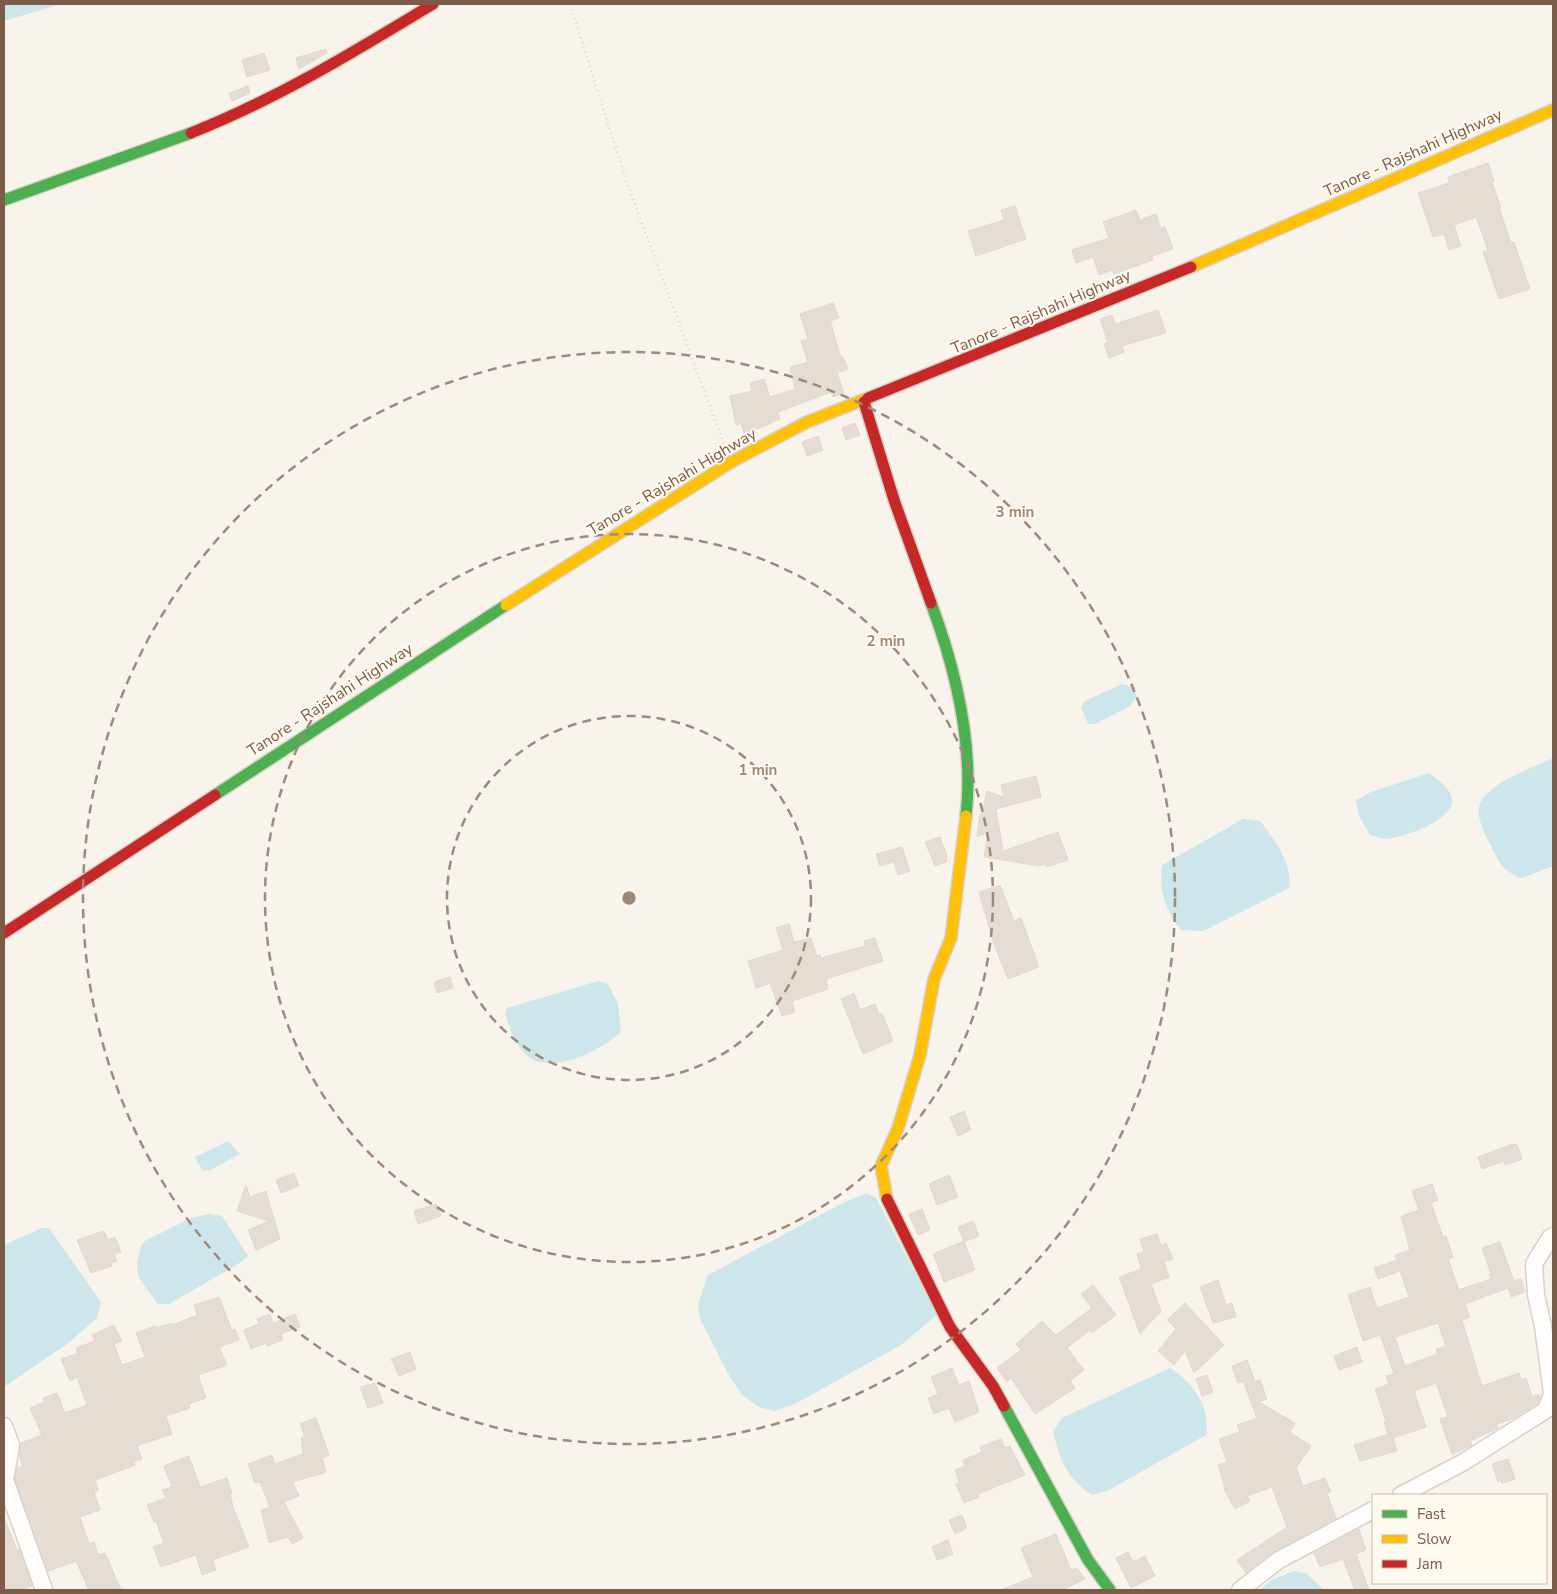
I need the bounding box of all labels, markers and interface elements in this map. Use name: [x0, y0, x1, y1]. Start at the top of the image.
street label: Tanore - Rajshahi Highway: [1320, 103, 1506, 202]
street label: Tanore - Rajshahi Highway: [948, 264, 1135, 360]
street label: Tanore - Rajshahi Highway: [583, 422, 761, 541]
text: 3 min: [996, 502, 1034, 522]
text: 2 min: [867, 631, 905, 651]
street label: Tanore - Rajshahi Highway: [243, 638, 418, 762]
text: 1 min: [739, 760, 777, 780]
centre of rings: [620, 889, 638, 907]
legend: [1372, 1494, 1547, 1584]
text: Fast: [1417, 1504, 1446, 1524]
text: Slow: [1417, 1529, 1452, 1549]
text: Jam: [1416, 1554, 1443, 1574]

